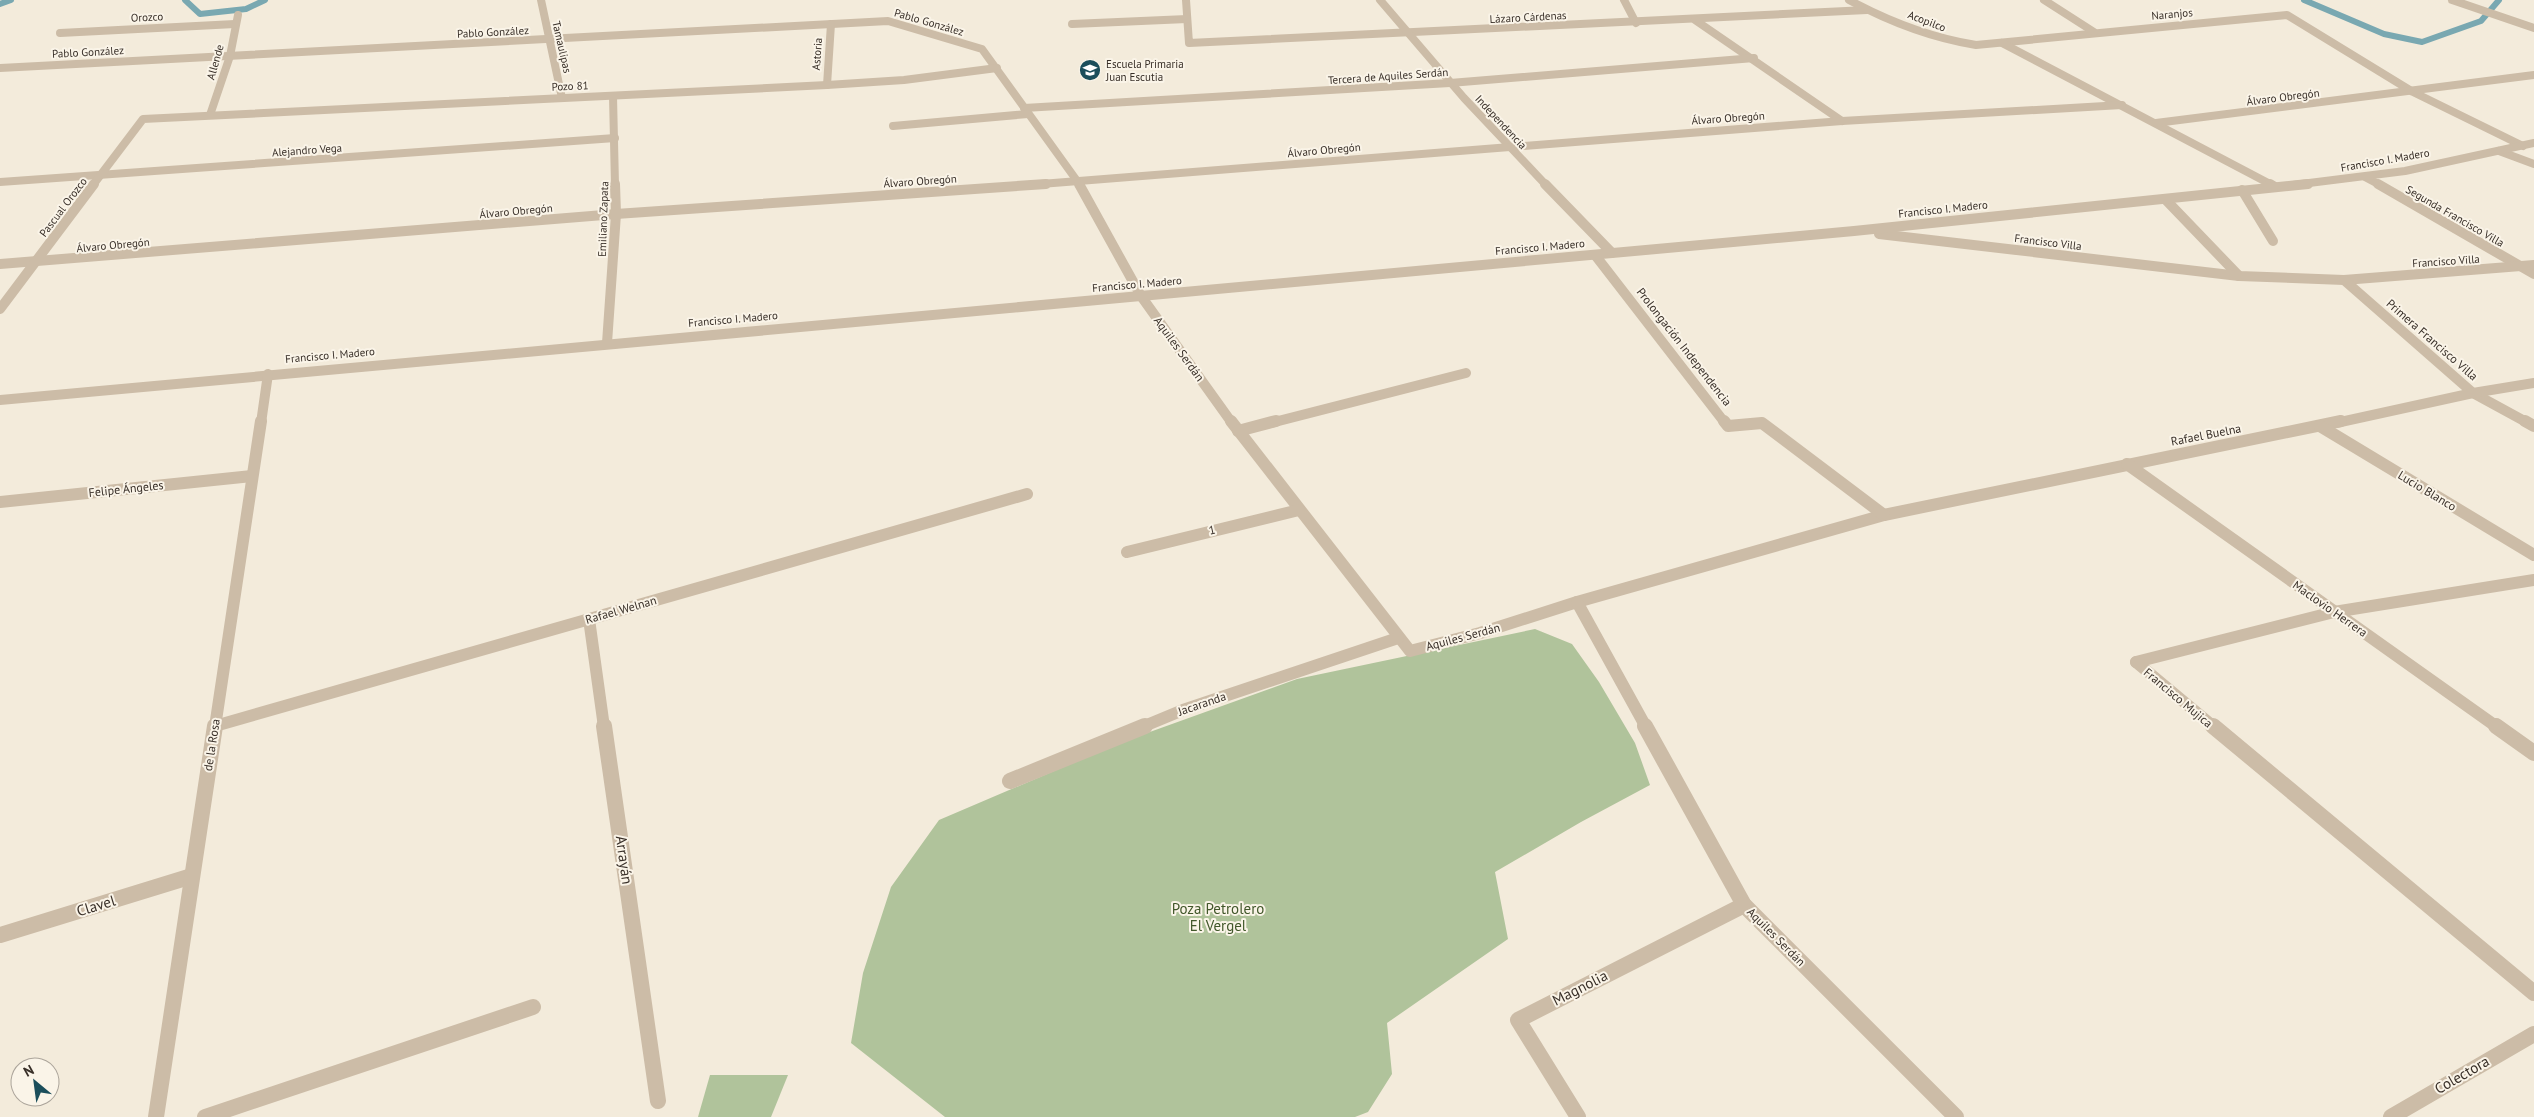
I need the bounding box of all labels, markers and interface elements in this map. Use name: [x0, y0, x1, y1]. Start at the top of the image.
street label: Pablo González: [893, 5, 966, 39]
street label: Naranjos: [2151, 5, 2194, 23]
street label: Acopilco: [1906, 7, 1948, 35]
street label: Lázaro Cárdenas: [1489, 8, 1567, 26]
street label: Orozco: [130, 9, 164, 25]
street label: Tamaulipas: [549, 20, 575, 75]
street label: Pablo González: [457, 23, 529, 41]
street label: Astoria: [809, 37, 825, 71]
street label: Allende: [203, 42, 227, 81]
street label: Pablo González: [52, 43, 124, 61]
place label: Escuela Primaria Juan Escutia: [1105, 57, 1184, 84]
school or university icon: Escuela Primaria Juan Escutia: [1078, 58, 1102, 82]
street label: Tercera de Aquiles Serdán: [1327, 65, 1449, 87]
street label: Pozo 81: [551, 78, 589, 94]
street label: Álvaro Obregón: [2246, 86, 2320, 108]
street label: Independencia: [1472, 92, 1530, 152]
street label: Álvaro Obregón: [1691, 108, 1765, 128]
street label: Álvaro Obregón: [1287, 140, 1361, 160]
street label: Alejandro Vega: [271, 141, 343, 159]
street label: Francisco I. Madero: [2340, 145, 2431, 175]
street label: Álvaro Obregón: [883, 171, 957, 191]
street label: Pascual Orozco: [36, 174, 90, 239]
street label: Emiliano Zapata: [595, 181, 611, 257]
street label: Segunda Francisco Villa: [2403, 182, 2507, 250]
street label: Francisco I. Madero: [1898, 197, 1989, 221]
street label: Álvaro Obregón: [479, 201, 553, 221]
street label: Francisco Villa: [2014, 231, 2082, 253]
street label: Álvaro Obregón: [76, 235, 150, 255]
street label: Francisco I. Madero: [1495, 236, 1585, 258]
street label: Francisco Villa: [2412, 252, 2480, 270]
street label: Francisco I. Madero: [1092, 273, 1182, 295]
street label: Prolongación Independencia: [1634, 285, 1735, 409]
street label: Primera Francisco Villa: [2383, 296, 2481, 384]
street label: Francisco I. Madero: [688, 308, 778, 330]
street label: Aquiles Serdán: [1151, 313, 1208, 384]
street label: Francisco I. Madero: [285, 344, 375, 366]
street label: Rafael Buelna: [2170, 420, 2242, 449]
street label: Lucio Blanco: [2395, 467, 2459, 514]
street label: Felipe Ángeles: [88, 477, 164, 500]
street label: 1: [1207, 521, 1217, 538]
street label: Maclovio Herrera: [2290, 577, 2371, 640]
street label: Rafael Welnan: [583, 592, 658, 627]
street label: Aquiles Serdán: [1424, 619, 1502, 654]
street label: Francisco Mujica: [2141, 665, 2216, 731]
street label: Jacaranda: [1175, 688, 1228, 719]
street label: de la Rosa: [200, 718, 223, 772]
street label: Arrayán: [612, 834, 637, 886]
street label: Clavel: [74, 890, 118, 920]
park label: Poza Petrolero El Vergel: [1172, 899, 1264, 935]
street label: Aquiles Serdán: [1744, 904, 1809, 969]
street label: Magnolia: [1549, 966, 1611, 1010]
street label: Colectora: [2431, 1051, 2493, 1098]
north arrow: [10, 1057, 60, 1107]
text: N: [20, 1061, 37, 1081]

